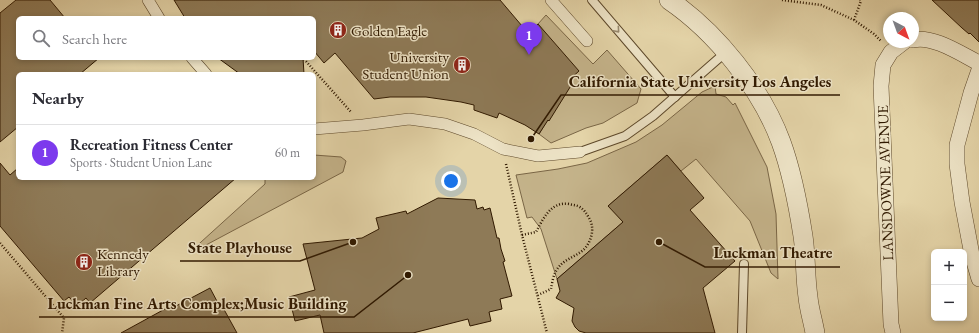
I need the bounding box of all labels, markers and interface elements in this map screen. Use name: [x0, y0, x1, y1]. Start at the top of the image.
north arrow: [883, 12, 919, 48]
search box: [16, 16, 316, 60]
building icon: Golden Eagle: [328, 20, 348, 40]
place label: Golden Eagle: [351, 21, 427, 40]
pin: 1: [516, 22, 542, 55]
one-way arrow: [613, 25, 620, 32]
icon: search: [30, 27, 52, 49]
text: Search here: [62, 29, 127, 48]
place label: University Student Union: [362, 47, 449, 83]
building icon: University Student Union: [452, 55, 472, 75]
callout: California State University Los Angeles: [561, 67, 840, 95]
text: California State University Los Angeles: [569, 71, 832, 92]
text: Nearby: [32, 87, 84, 109]
street label: LANSDOWNE AVENUE: [873, 104, 897, 261]
text: Recreation Fitness Center: [70, 135, 233, 154]
text: 1: [42, 144, 48, 161]
text: 60 m: [275, 144, 300, 161]
text: Sports · Student Union Lane: [70, 154, 212, 171]
your location: [441, 171, 461, 191]
callout: State Playhouse: [180, 233, 300, 261]
text: State Playhouse: [188, 237, 292, 258]
callout: Luckman Theatre: [705, 239, 840, 267]
text: Luckman Theatre: [714, 242, 833, 263]
place label: Kennedy Library: [97, 244, 149, 280]
map controls: [931, 249, 967, 321]
button: +: [931, 249, 967, 285]
building icon: Kennedy Library: [74, 252, 94, 272]
button: −: [931, 285, 967, 321]
callout: Luckman Fine Arts Complex;Music Building: [39, 289, 354, 317]
text: Luckman Fine Arts Complex;Music Building: [48, 293, 347, 314]

